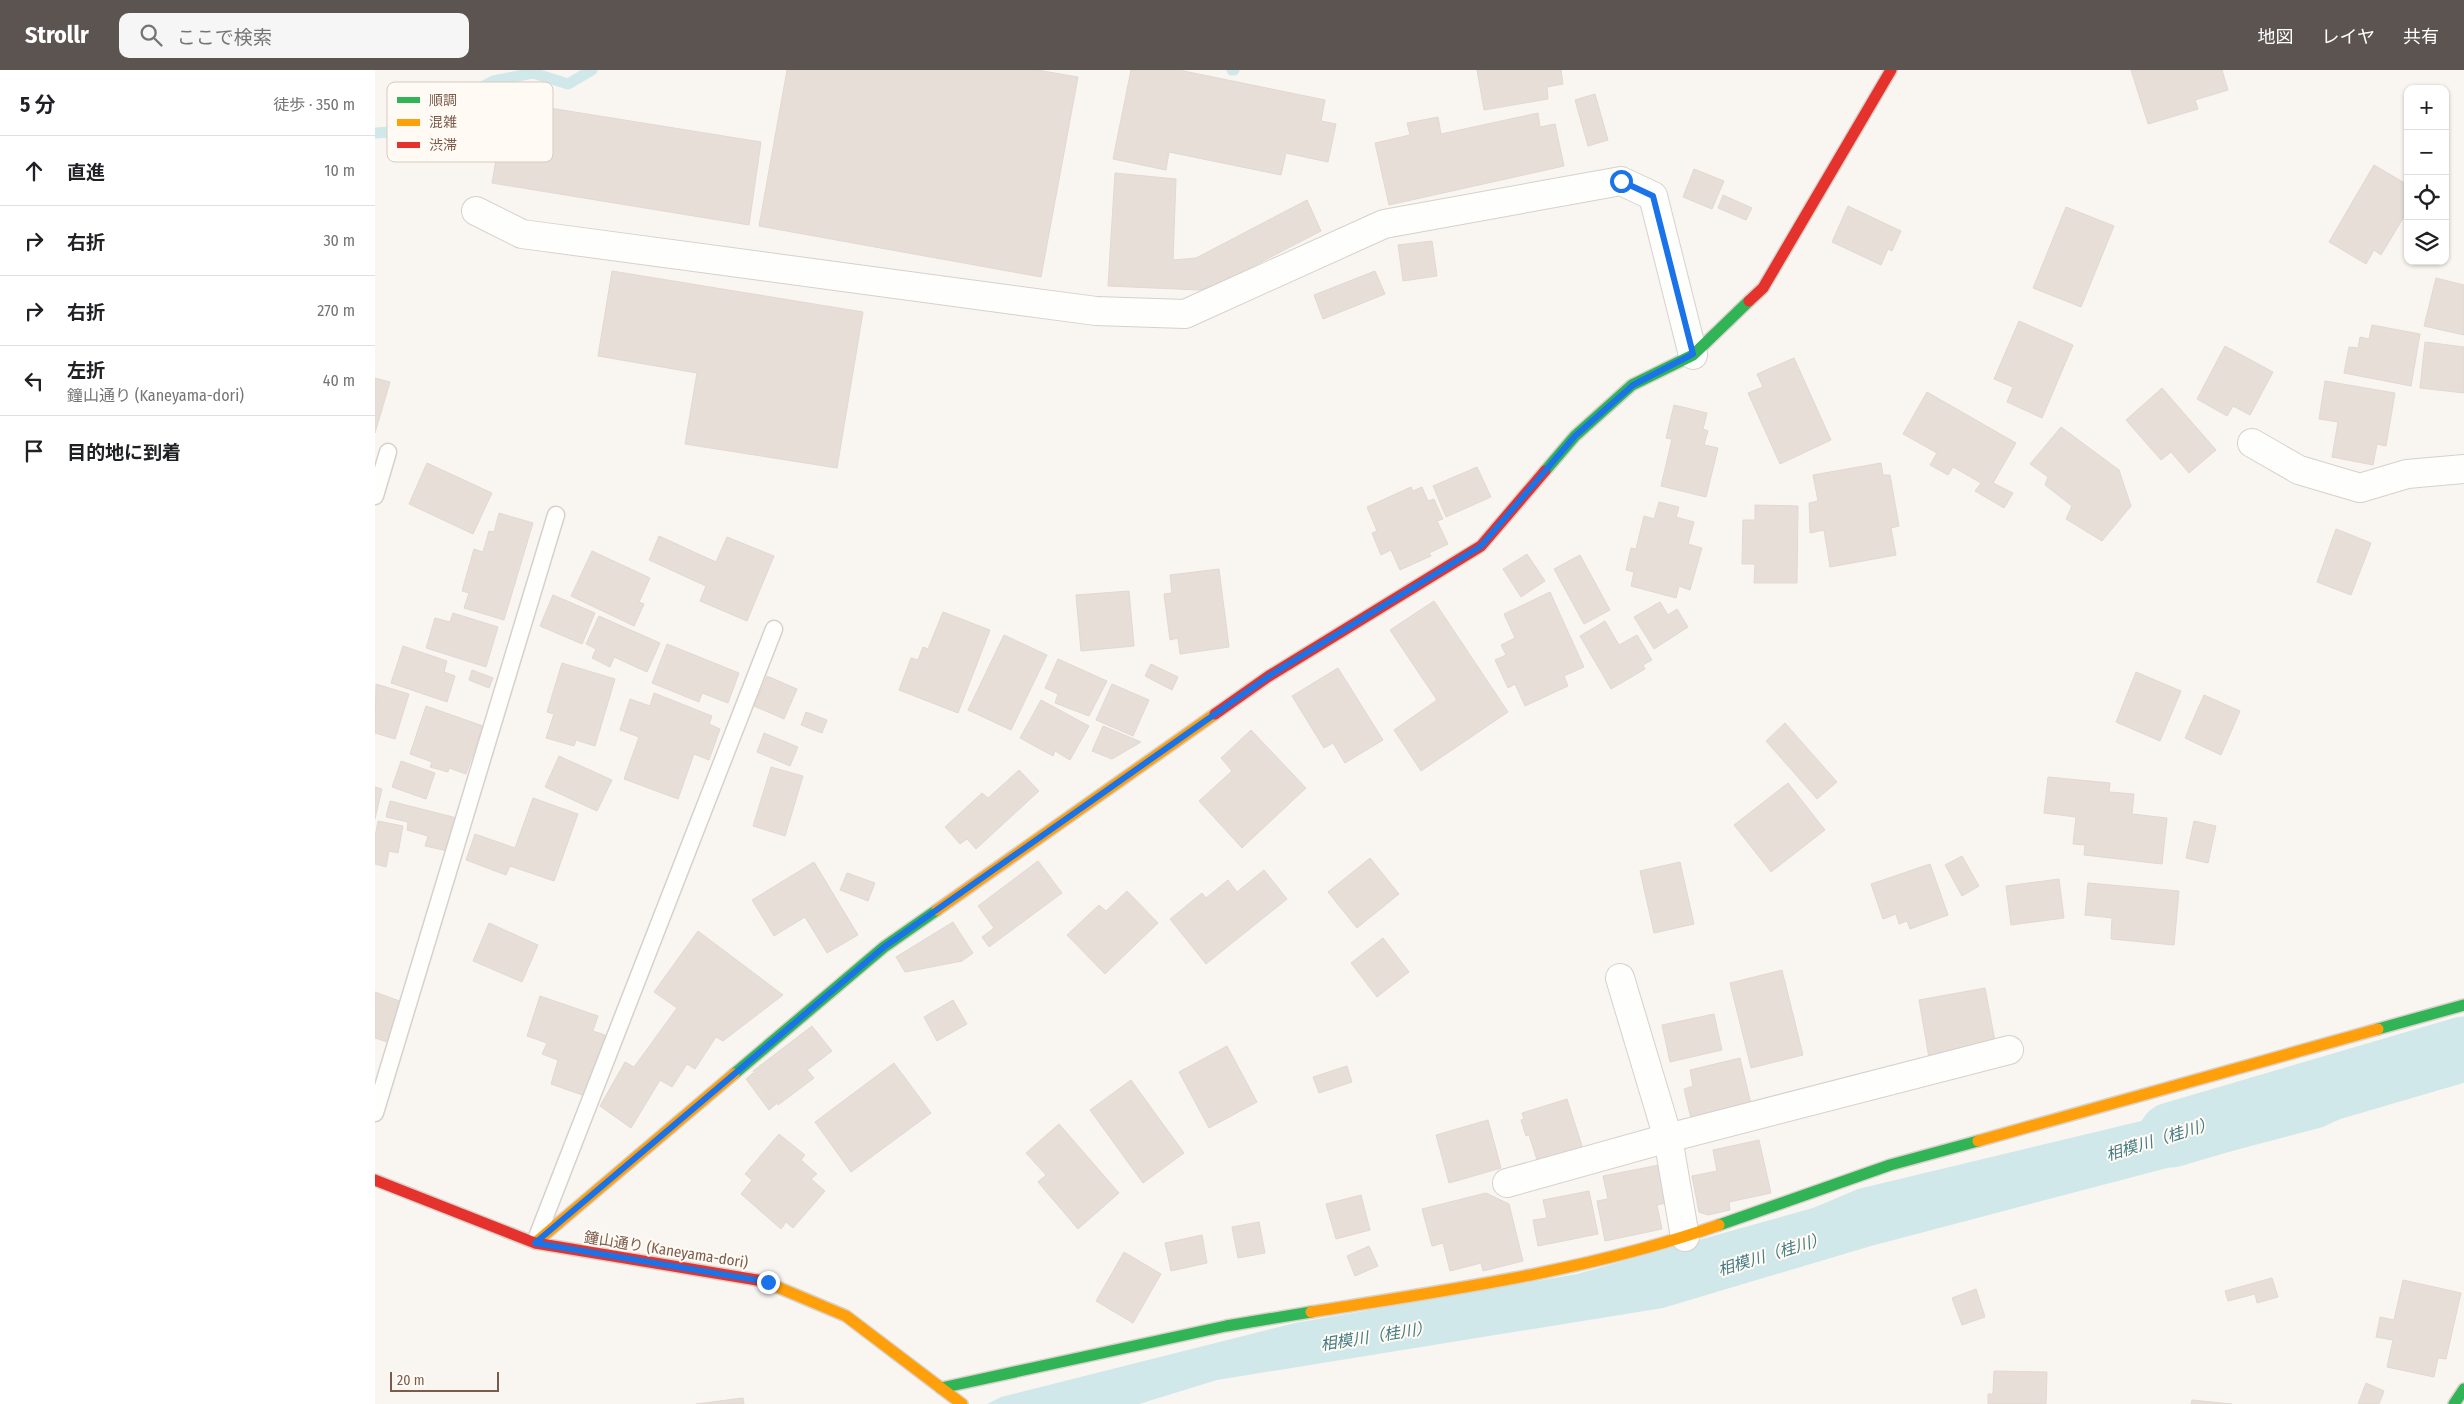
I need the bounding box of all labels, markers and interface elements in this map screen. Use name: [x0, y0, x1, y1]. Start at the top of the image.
search box: [119, 13, 469, 58]
text: Strollr: [25, 21, 89, 49]
icon: search: [137, 21, 165, 49]
text: ここで検索: [177, 26, 272, 49]
text: 地図: [2258, 26, 2294, 48]
text: レイヤ: [2322, 26, 2375, 48]
text: 共有: [2403, 26, 2439, 48]
legend: [387, 82, 553, 162]
map controls: [2404, 85, 2449, 265]
button: +: [2404, 85, 2449, 130]
text: 5 分: [20, 92, 56, 118]
text: 順調: [429, 92, 457, 109]
text: 徒歩 · 350 m: [273, 95, 355, 114]
text: 混雑: [429, 114, 457, 131]
button: −: [2404, 130, 2449, 175]
text: 渋滞: [429, 137, 457, 154]
icon: ahead: [20, 157, 48, 185]
text: 直進: [67, 161, 105, 184]
text: 10 m: [324, 161, 355, 180]
route start: [1610, 170, 1633, 193]
button: locate: [2404, 175, 2449, 220]
button: layers: [2404, 220, 2449, 265]
icon: right: [20, 227, 48, 255]
text: 右折: [67, 231, 105, 254]
text: 30 m: [323, 231, 355, 250]
icon: right: [20, 297, 48, 325]
text: 右折: [67, 301, 105, 324]
text: 270 m: [317, 301, 355, 320]
text: 左折: [67, 359, 105, 382]
icon: left: [20, 367, 48, 395]
text: 40 m: [323, 371, 355, 390]
text: 鐘山通り (Kaneyama-dori): [67, 386, 244, 405]
icon: arrive: [20, 437, 48, 465]
text: 目的地に到着: [67, 441, 181, 464]
water label: 相模川（桂川）: [2104, 1114, 2216, 1164]
street label: 鐘山通り (Kaneyama-dori): [583, 1228, 749, 1272]
water label: 相模川（桂川）: [1716, 1229, 1828, 1279]
route end: [757, 1271, 780, 1294]
water label: 相模川（桂川）: [1319, 1318, 1433, 1354]
scale bar: [390, 1369, 499, 1392]
text: 20 m: [397, 1372, 425, 1389]

